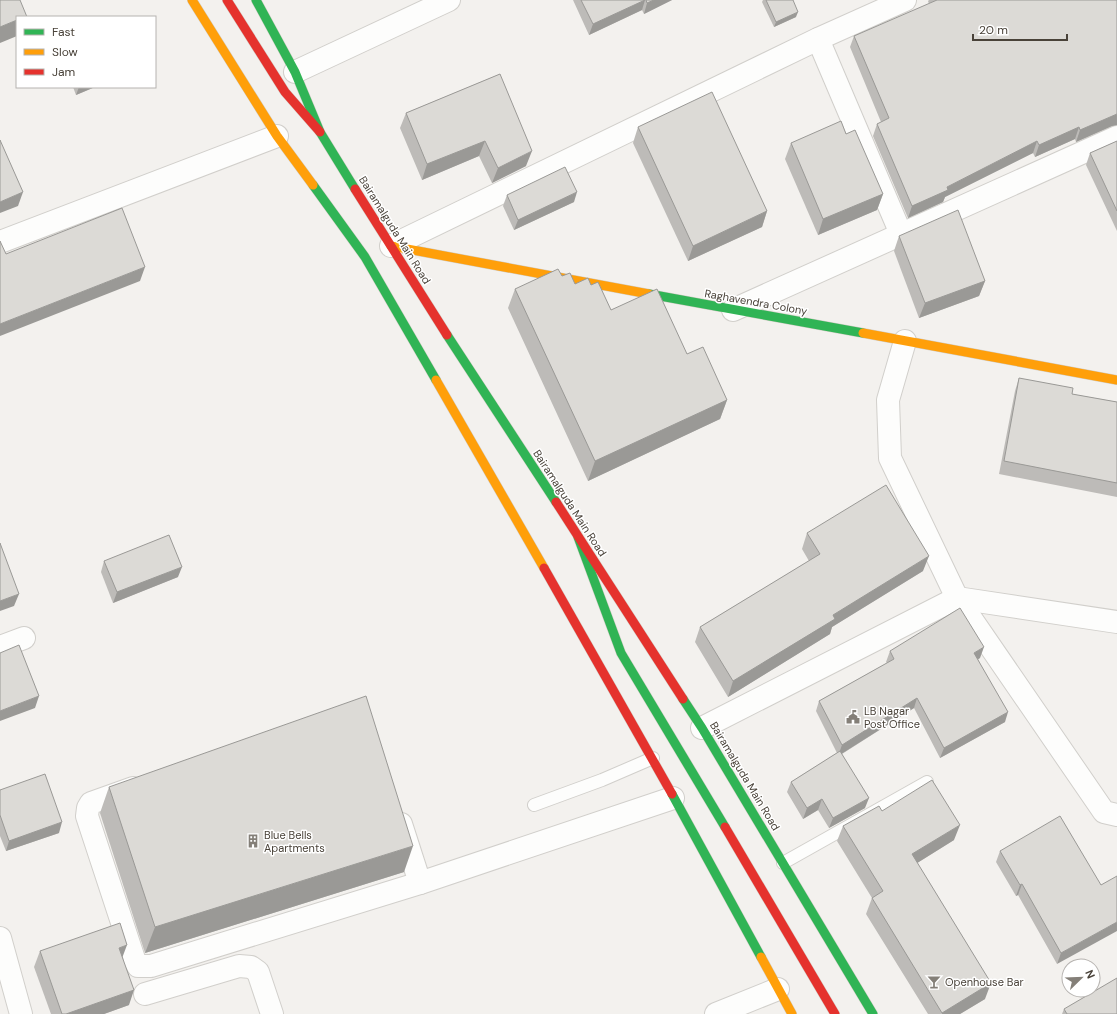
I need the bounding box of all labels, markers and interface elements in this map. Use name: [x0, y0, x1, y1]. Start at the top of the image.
legend: [16, 16, 156, 88]
scale bar: [973, 16, 1067, 42]
text: 20 m: [979, 22, 1008, 38]
text: Fast: [52, 24, 75, 40]
text: Slow: [52, 44, 78, 60]
text: Jam: [52, 64, 75, 80]
street label: Bairamalguda Main Road: [356, 173, 434, 287]
street label: Raghavendra Colony: [703, 286, 809, 318]
street label: Bairamalguda Main Road: [530, 447, 610, 559]
place label: LB Nagar Post Office: [864, 704, 920, 731]
public building icon: LB Nagar Post Office: [845, 709, 861, 725]
street label: Bairamalguda Main Road: [707, 719, 783, 833]
place label: Blue Bells Apartments: [264, 828, 325, 855]
building icon: Blue Bells Apartments: [245, 833, 261, 849]
north arrow: [1061, 958, 1101, 998]
text: N: [1082, 968, 1098, 981]
bar icon: Openhouse Bar: [926, 974, 942, 990]
place label: Openhouse Bar: [945, 975, 1024, 989]

